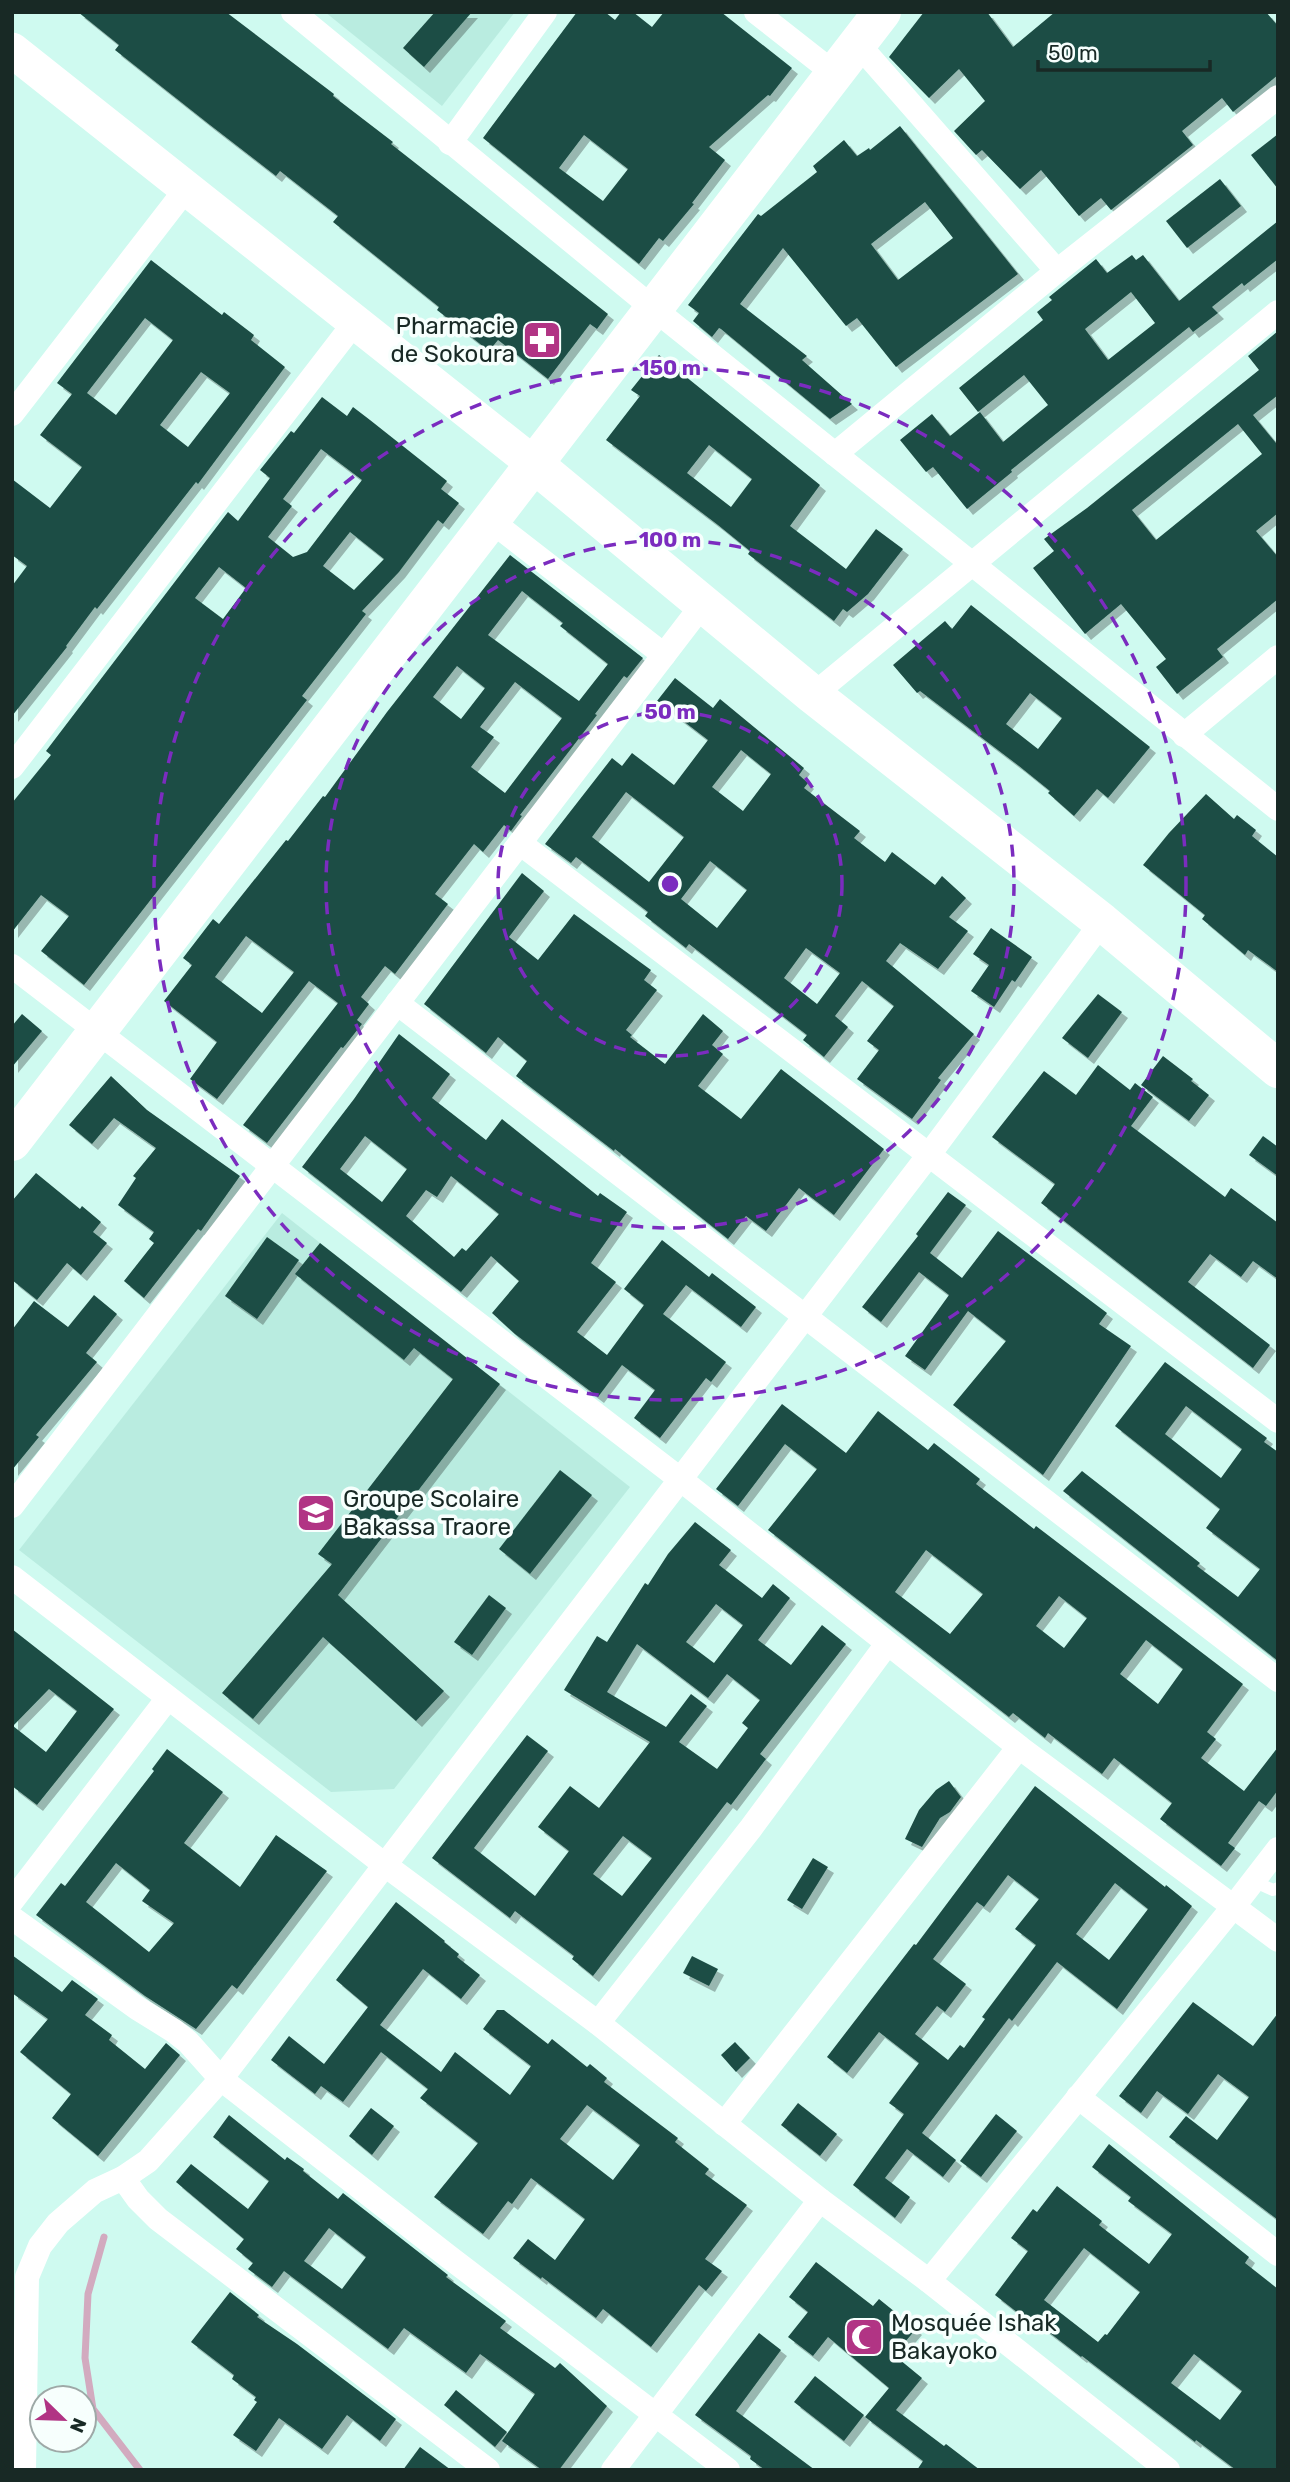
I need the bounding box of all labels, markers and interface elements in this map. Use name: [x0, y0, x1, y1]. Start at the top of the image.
scale bar: [1038, 28, 1210, 72]
text: 50 m: [1048, 40, 1098, 65]
place label: Pharmacie de Sokoura: [391, 312, 515, 368]
pharmacy icon: Pharmacie de Sokoura: [521, 319, 563, 361]
text: 150 m: [639, 355, 701, 380]
text: 100 m: [639, 527, 701, 552]
text: 50 m: [644, 699, 696, 724]
centre of rings: [658, 872, 682, 896]
place label: Groupe Scolaire Bakassa Traore: [343, 1485, 519, 1541]
school or university icon: Groupe Scolaire Bakassa Traore: [295, 1492, 337, 1534]
place label: Mosquée Ishak Bakayoko: [891, 2309, 1057, 2365]
mosque icon: Mosquée Ishak Bakayoko: [843, 2316, 885, 2358]
north arrow: [28, 2384, 98, 2454]
text: N: [65, 2415, 91, 2436]

